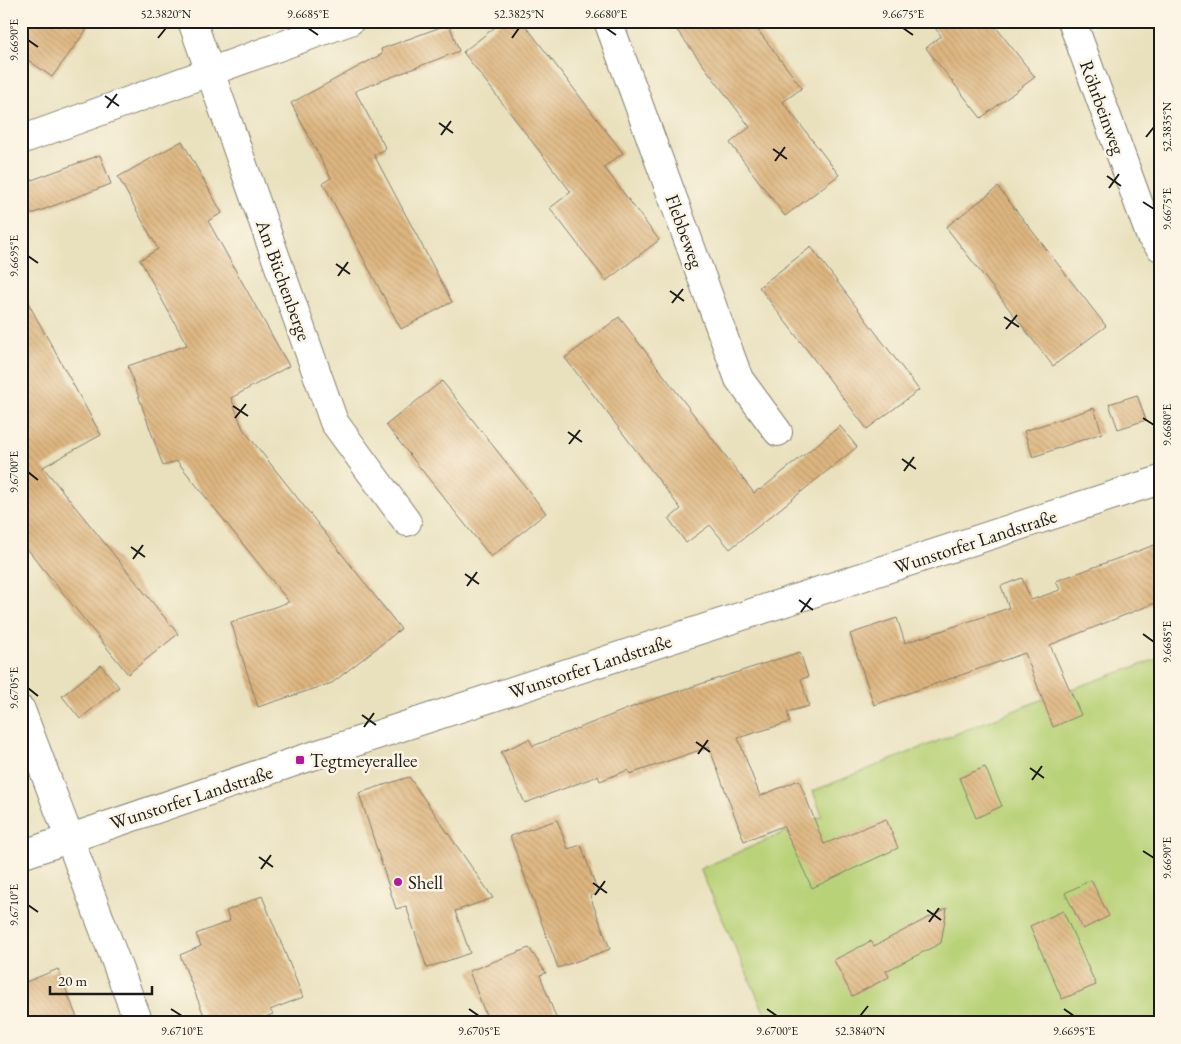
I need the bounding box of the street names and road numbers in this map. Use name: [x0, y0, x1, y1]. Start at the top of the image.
street label: Röhrbeinweg: [1074, 57, 1131, 158]
street label: Flebbeweg: [660, 191, 710, 272]
street label: Am Büchenberge: [250, 215, 317, 344]
street label: Wunstorfer Landstraße: [891, 503, 1060, 580]
street label: Wunstorfer Landstraße: [506, 628, 675, 705]
street label: Wunstorfer Landstraße: [107, 759, 276, 836]

